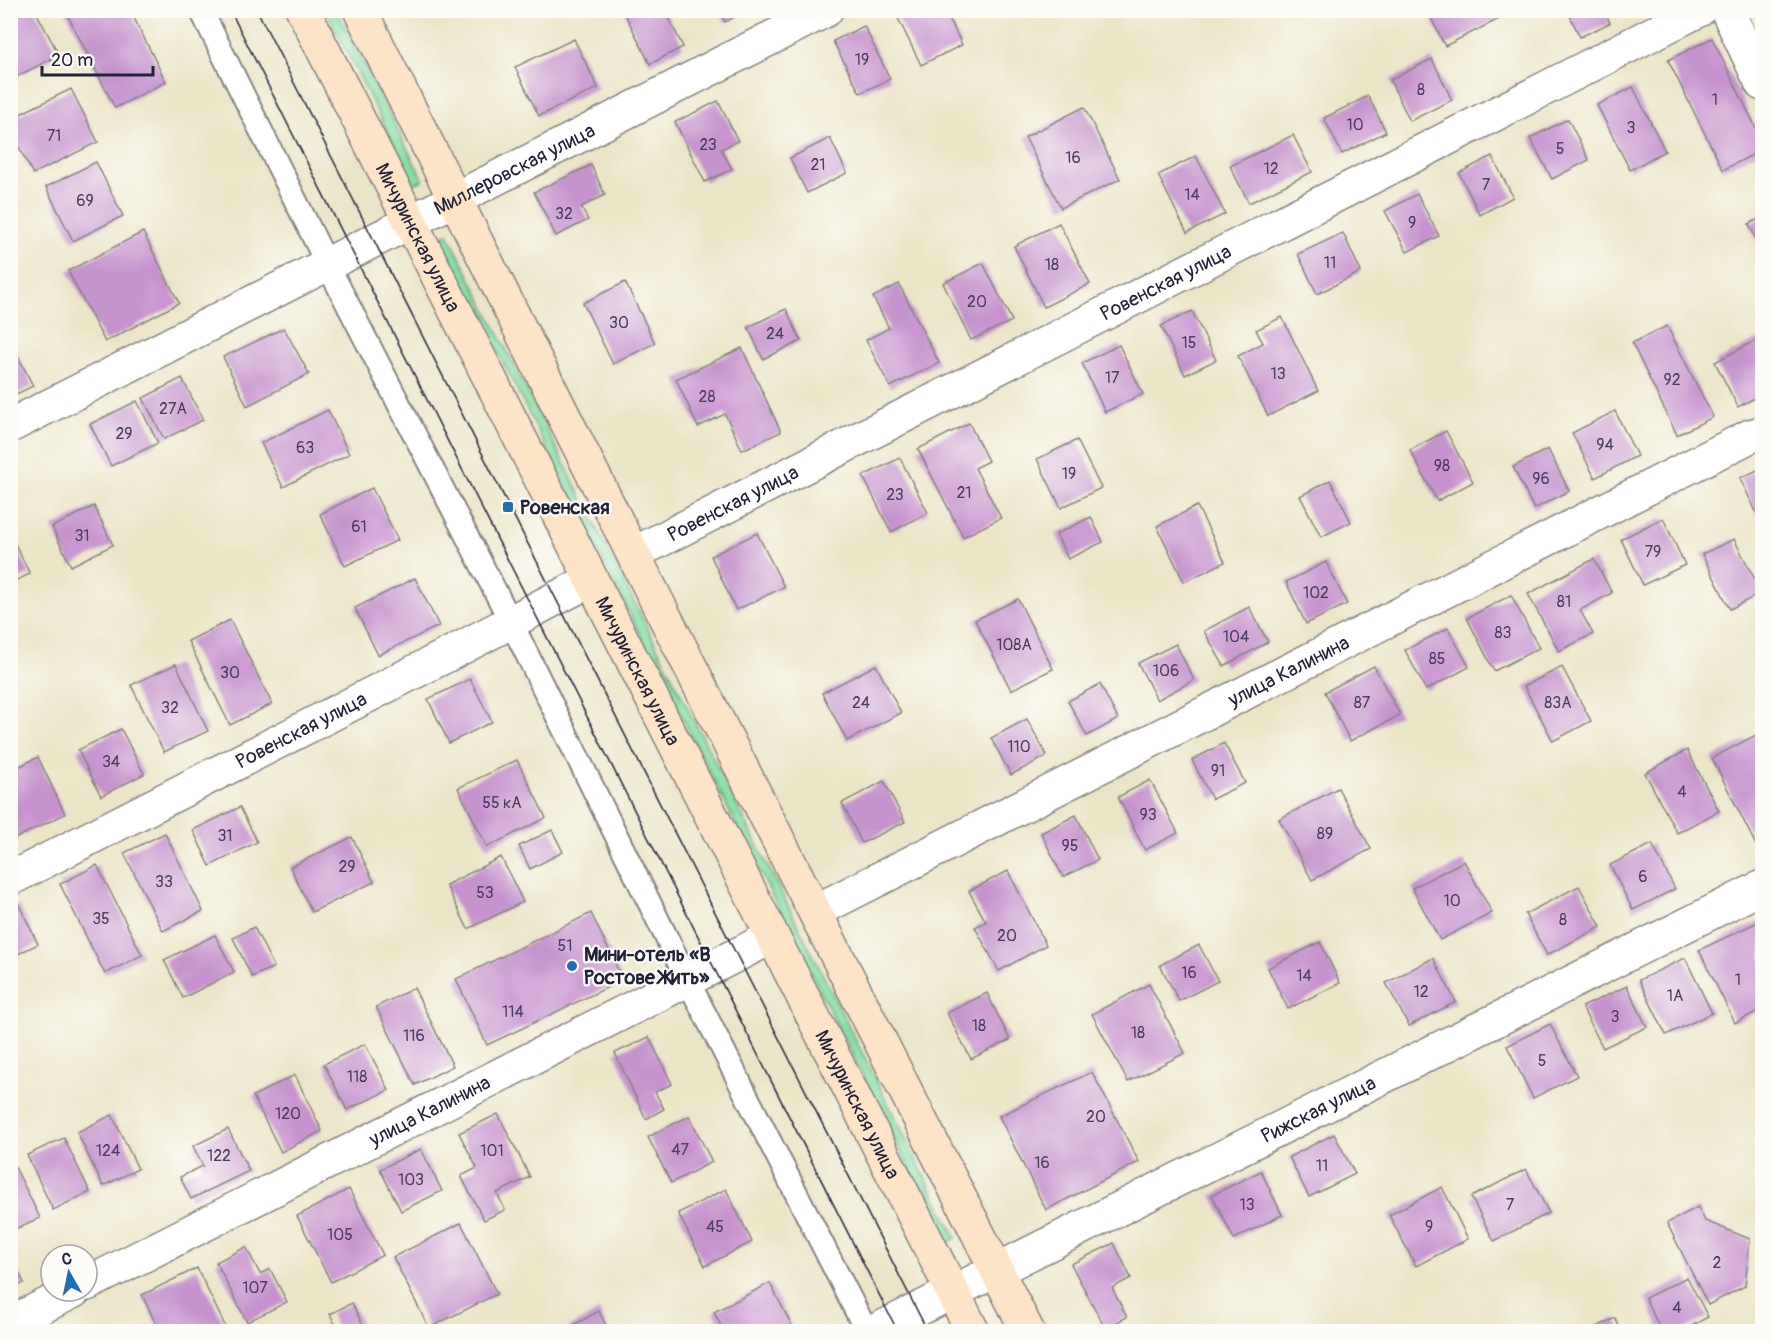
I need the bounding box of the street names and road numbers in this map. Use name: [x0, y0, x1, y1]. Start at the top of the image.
street label: Миллеровская улица: [429, 117, 599, 220]
street label: Мичуринская улица: [370, 159, 466, 316]
street label: Ровенская улица: [1096, 238, 1235, 326]
street label: Ровенская улица: [663, 459, 802, 547]
street label: Мичуринская улица: [590, 592, 686, 750]
street label: улица Калинина: [1223, 630, 1353, 712]
street label: Ровенская улица: [231, 686, 371, 774]
street label: Мичуринская улица: [810, 1026, 906, 1183]
street label: улица Калинина: [364, 1069, 494, 1152]
street label: Рижская улица: [1257, 1070, 1380, 1148]

